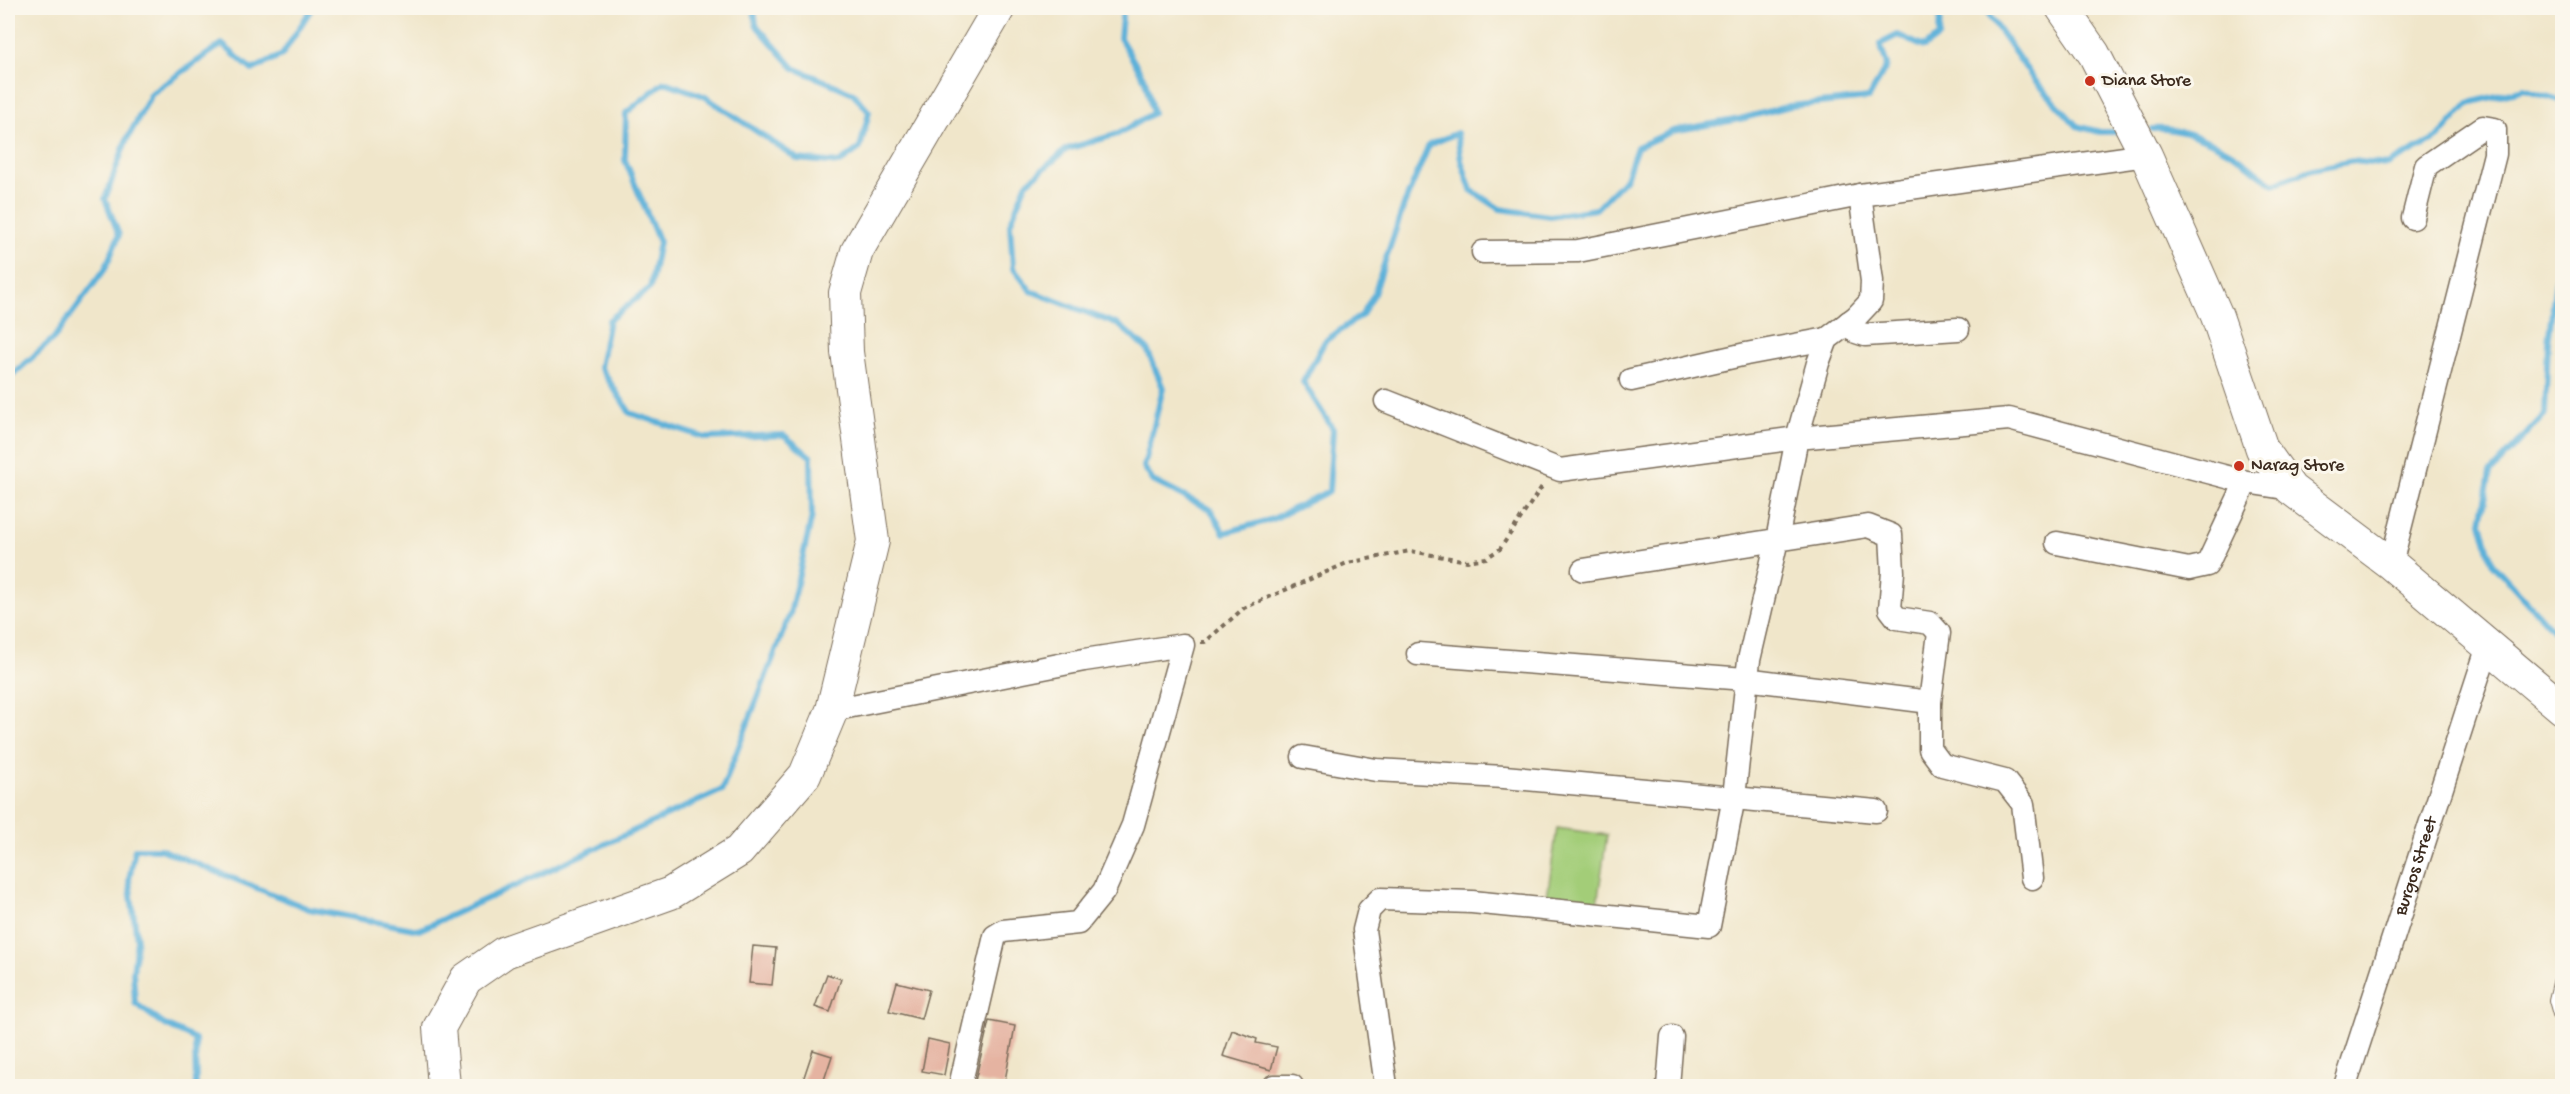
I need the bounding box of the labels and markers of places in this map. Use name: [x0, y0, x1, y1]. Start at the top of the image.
place label: Diana Store: [2101, 71, 2192, 92]
marker: Diana Store: [2083, 74, 2097, 88]
place label: Narag Store: [2251, 456, 2345, 477]
marker: Narag Store: [2232, 459, 2246, 473]

